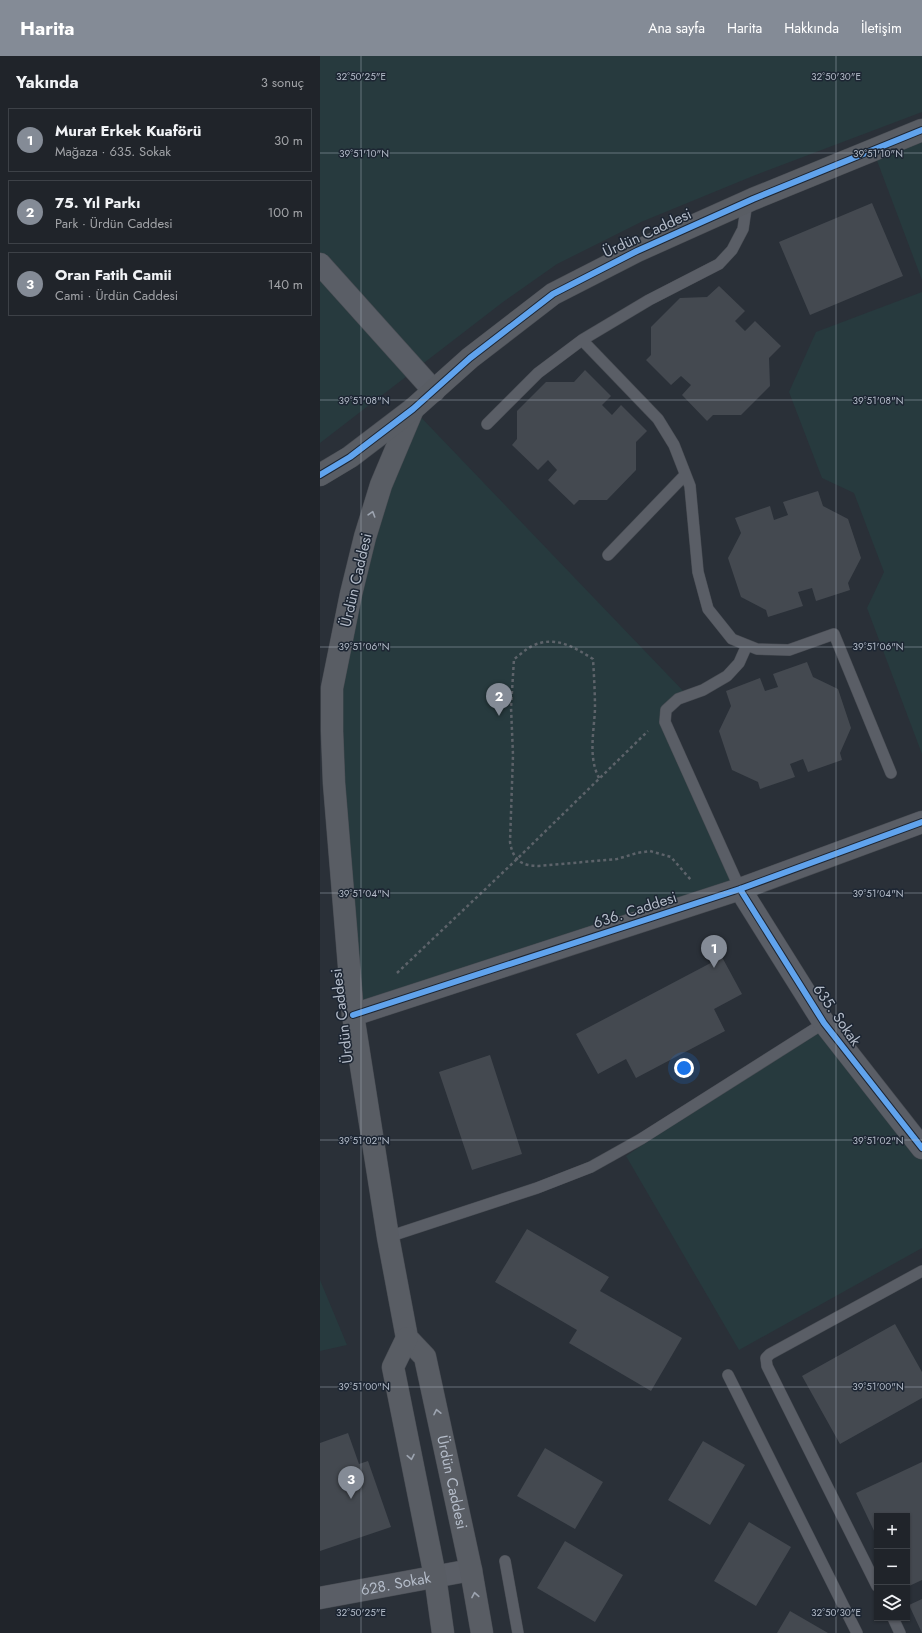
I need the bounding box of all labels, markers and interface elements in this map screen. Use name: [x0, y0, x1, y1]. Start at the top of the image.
text: Harita: [20, 15, 75, 42]
text: Ana sayfa: [648, 18, 705, 38]
text: Harita: [727, 18, 762, 38]
text: Hakkında: [784, 18, 839, 38]
text: İletişim: [861, 18, 902, 38]
text: 32°50'25"E: [336, 69, 386, 84]
text: 32°50'30"E: [811, 69, 861, 84]
text: Yakında: [16, 70, 79, 94]
text: 3 sonuç: [261, 73, 304, 92]
text: Murat Erkek Kuaförü: [55, 120, 201, 142]
text: 1: [27, 131, 33, 150]
text: 30 m: [274, 131, 303, 150]
text: Mağaza · 635. Sokak: [55, 142, 171, 161]
text: 39°51'10"N: [339, 146, 389, 161]
text: 39°51'10"N: [853, 146, 903, 161]
text: 75. Yıl Parkı: [55, 192, 140, 214]
text: 2: [26, 203, 34, 222]
text: 100 m: [268, 203, 303, 222]
street label: Ürdün Caddesi: [599, 203, 695, 263]
text: Park · Ürdün Caddesi: [55, 214, 173, 233]
text: Oran Fatih Camii: [55, 264, 172, 286]
text: 3: [26, 275, 34, 294]
text: 140 m: [268, 275, 303, 294]
text: Cami · Ürdün Caddesi: [55, 286, 178, 305]
text: 39°51'08"N: [339, 393, 389, 408]
text: 39°51'08"N: [853, 393, 903, 408]
one-way arrow: [367, 511, 376, 518]
street label: Ürdün Caddesi: [335, 531, 377, 629]
text: 39°51'06"N: [338, 639, 390, 654]
text: 39°51'06"N: [852, 639, 904, 654]
pin: 2: [486, 683, 512, 716]
text: 39°51'04"N: [338, 886, 390, 901]
street label: 636. Caddesi: [590, 886, 680, 934]
text: 39°51'04"N: [852, 886, 904, 901]
pin: 1: [701, 935, 727, 968]
street label: Ürdün Caddesi: [325, 967, 359, 1065]
street label: 635. Sokak: [808, 980, 867, 1051]
your location: [674, 1058, 694, 1078]
text: 39°51'02"N: [338, 1133, 390, 1148]
text: 39°51'02"N: [852, 1133, 904, 1148]
text: 39°51'00"N: [338, 1379, 390, 1394]
text: 39°51'00"N: [852, 1379, 904, 1394]
one-way arrow: [434, 1409, 442, 1416]
street label: Ürdün Caddesi: [431, 1433, 473, 1531]
one-way arrow: [406, 1454, 415, 1460]
pin: 3: [338, 1466, 364, 1499]
map controls: [874, 1513, 910, 1621]
button: +: [874, 1513, 910, 1549]
button: −: [874, 1549, 910, 1585]
street label: 628. Sokak: [359, 1567, 433, 1601]
button: layers: [874, 1585, 910, 1621]
one-way arrow: [471, 1591, 480, 1598]
text: 32°50'25"E: [336, 1605, 386, 1620]
text: 32°50'30"E: [811, 1605, 861, 1620]

